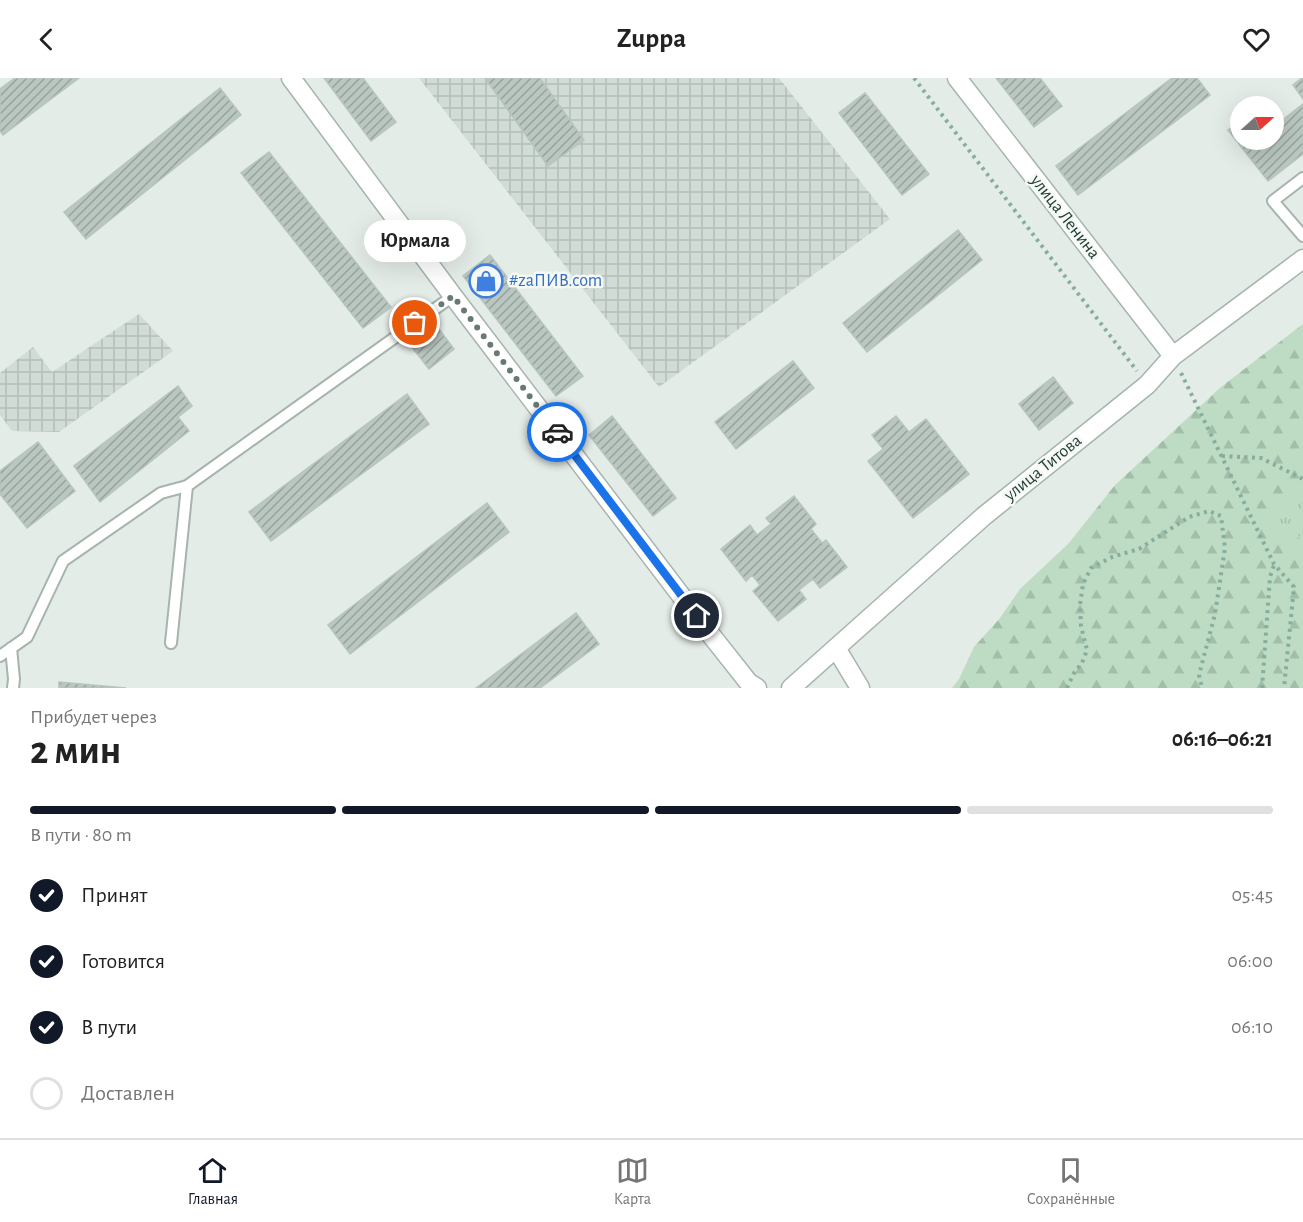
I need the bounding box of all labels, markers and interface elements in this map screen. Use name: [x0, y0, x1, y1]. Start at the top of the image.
icon: back: [30, 23, 63, 56]
icon: heart: [1240, 23, 1273, 56]
text: Zuppa: [617, 25, 686, 52]
north arrow: [1230, 96, 1284, 150]
map controls: [1230, 96, 1284, 150]
street label: улица Ленина: [1026, 171, 1103, 262]
callout: Юрмала: [364, 221, 466, 263]
text: Юрмала: [380, 231, 450, 251]
shop icon: #zaПИВ.com: [468, 263, 504, 299]
place label: #zaПИВ.com: [509, 272, 602, 290]
pin: [389, 297, 440, 348]
icon: bag: [398, 306, 431, 339]
courier: [527, 402, 587, 462]
icon: car: [541, 416, 574, 449]
street label: улица Титова: [1000, 431, 1085, 505]
pin: [671, 590, 722, 641]
icon: home: [680, 599, 713, 632]
text: Прибудет через: [30, 707, 157, 727]
text: 06:16–06:21: [1172, 728, 1273, 750]
text: 2 мин: [30, 732, 121, 771]
text: В пути · 80 m: [30, 825, 132, 845]
icon: check: [30, 879, 63, 912]
text: Принят: [81, 884, 147, 906]
text: 05:45: [1232, 885, 1273, 905]
icon: check: [30, 945, 63, 978]
text: Готовится: [81, 950, 165, 972]
text: 06:00: [1227, 951, 1273, 971]
icon: check: [30, 1011, 63, 1044]
text: В пути: [81, 1016, 137, 1038]
text: 06:10: [1231, 1017, 1273, 1037]
text: Доставлен: [81, 1082, 175, 1104]
tab: Главная: [188, 1154, 238, 1209]
tab: Карта: [614, 1154, 651, 1209]
tab: Сохранённые: [1027, 1154, 1115, 1209]

